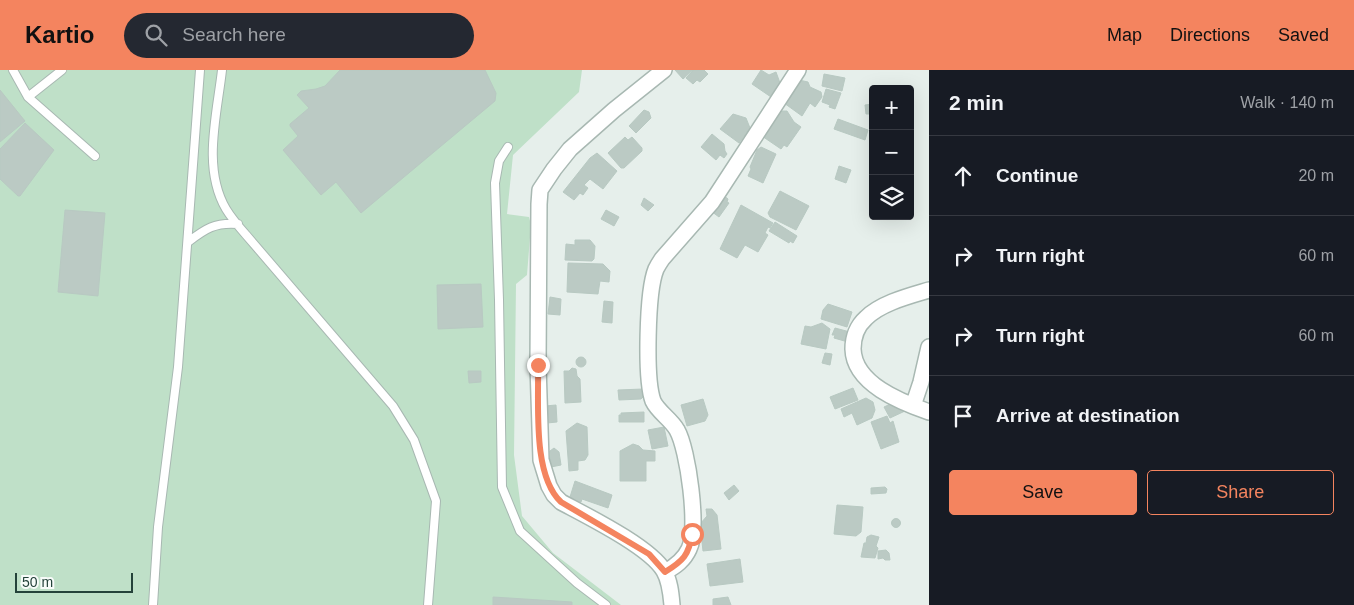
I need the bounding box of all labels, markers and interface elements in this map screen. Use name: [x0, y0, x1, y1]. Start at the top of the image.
search box: [124, 13, 474, 58]
text: Kartio: [25, 21, 94, 48]
icon: search: [142, 21, 170, 49]
text: Search here: [182, 24, 286, 45]
text: Map: [1107, 25, 1142, 45]
text: Directions: [1170, 25, 1250, 45]
text: Saved: [1278, 25, 1329, 45]
map controls: [869, 85, 914, 220]
button: +: [869, 85, 914, 130]
text: 2 min: [949, 91, 1004, 114]
text: Walk · 140 m: [1240, 94, 1334, 111]
button: −: [869, 130, 914, 175]
icon: ahead: [949, 162, 977, 190]
text: Continue: [996, 165, 1078, 186]
text: 20 m: [1298, 167, 1334, 184]
button: layers: [869, 175, 914, 220]
icon: right: [949, 242, 977, 270]
text: Turn right: [996, 245, 1084, 266]
text: 60 m: [1298, 247, 1334, 264]
icon: right: [949, 322, 977, 350]
text: Turn right: [996, 325, 1084, 346]
text: 60 m: [1298, 327, 1334, 344]
route end: [527, 354, 550, 377]
icon: arrive: [949, 402, 977, 430]
text: Arrive at destination: [996, 405, 1180, 426]
button: Save: [949, 470, 1137, 515]
button: Share: [1147, 470, 1334, 515]
route start: [681, 523, 704, 546]
scale bar: [15, 570, 132, 593]
text: 50 m: [22, 574, 53, 590]

